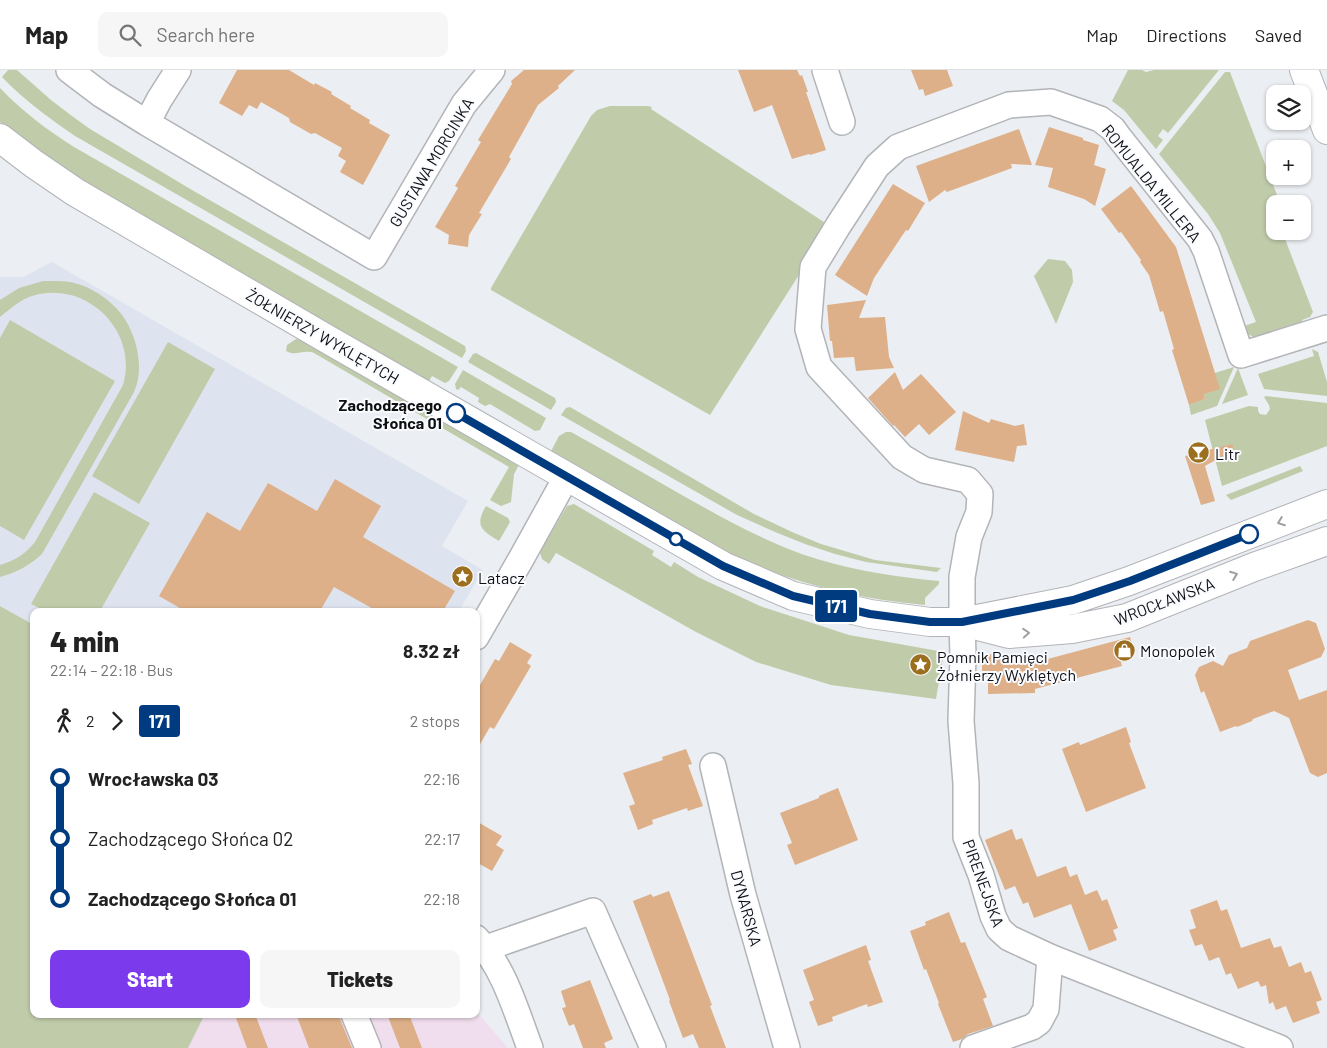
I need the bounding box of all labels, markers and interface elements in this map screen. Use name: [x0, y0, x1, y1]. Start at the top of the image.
search box: [98, 12, 448, 57]
text: Map: [25, 20, 68, 49]
icon: search: [116, 21, 144, 49]
text: Search here: [156, 23, 255, 46]
text: Map: [1086, 24, 1118, 46]
text: Directions: [1146, 24, 1227, 46]
text: Saved: [1255, 24, 1302, 46]
map controls: [1266, 85, 1311, 240]
button: layers: [1266, 85, 1311, 130]
street label: GUSTAWA MORCINKA: [385, 94, 477, 230]
street label: ROMUALDA MILLERA: [1099, 120, 1206, 246]
button: +: [1266, 140, 1311, 185]
button: −: [1266, 195, 1311, 240]
street label: ŻOŁNIERZY WYKLĘTYCH: [243, 284, 403, 388]
place label: Zachodzącego Słońca 01: [339, 395, 442, 432]
marker: Zachodzącego Słońca 01: [446, 403, 466, 423]
bar icon: Litr: [1187, 441, 1211, 465]
place label: Litr: [1215, 444, 1240, 463]
one-way arrow: [1278, 516, 1286, 526]
unlabelled marker: [1239, 524, 1259, 544]
unlabelled marker: [669, 532, 683, 546]
place icon: Latacz: [450, 565, 474, 589]
place label: Latacz: [478, 568, 525, 587]
one-way arrow: [1229, 571, 1238, 581]
street label: WROCŁAWSKA: [1111, 573, 1217, 629]
line badge: 171: [807, 590, 865, 622]
text: 171: [825, 595, 847, 617]
text: 4 min: [50, 624, 119, 658]
one-way arrow: [1022, 627, 1030, 638]
shop icon: Monopolek: [1112, 638, 1136, 662]
text: 8.32 zł: [403, 639, 460, 662]
place label: Monopolek: [1140, 641, 1215, 660]
place label: Pomnik Pamięci Żołnierzy Wyklętych: [937, 647, 1076, 684]
place icon: Pomnik Pamięci Żołnierzy Wyklętych: [909, 653, 933, 677]
text: 22:14 – 22:18 · Bus: [50, 660, 173, 679]
icon: walk: [50, 707, 78, 735]
icon: forward: [103, 707, 131, 735]
text: 171: [149, 710, 170, 732]
text: 2: [86, 711, 95, 730]
text: 2 stops: [410, 711, 460, 730]
text: Wrocławska 03: [88, 767, 219, 790]
text: 22:16: [424, 769, 460, 788]
text: Zachodzącego Słońca 02: [88, 827, 294, 850]
text: 22:17: [424, 829, 460, 848]
street label: PIRENEJSKA: [959, 837, 1009, 930]
street label: DYNARSKA: [728, 868, 766, 948]
text: Zachodzącego Słońca 01: [88, 887, 297, 910]
text: 22:18: [423, 889, 460, 908]
button: Start: [50, 950, 250, 1008]
button: Tickets: [260, 950, 460, 1008]

